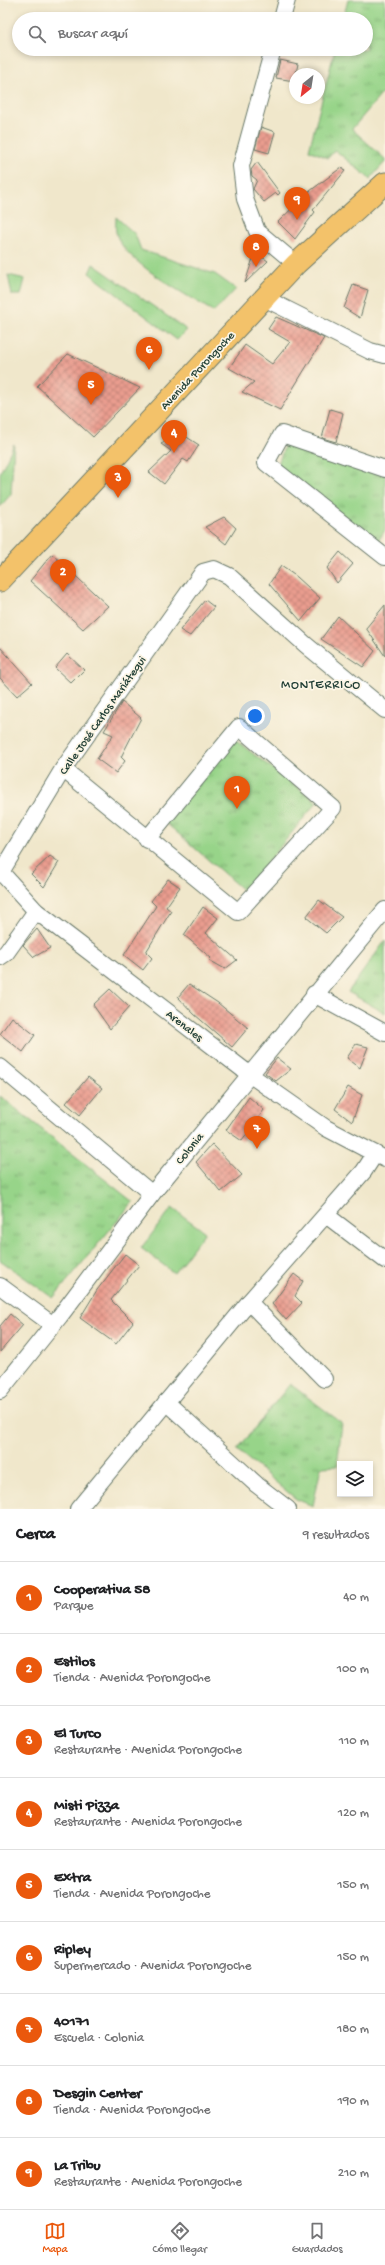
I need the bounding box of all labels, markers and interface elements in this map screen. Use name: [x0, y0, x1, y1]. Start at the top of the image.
search box: [12, 12, 373, 56]
icon: search: [26, 23, 48, 45]
text: Buscar aquí: [58, 25, 128, 43]
north arrow: [289, 68, 325, 104]
pin: 9: [284, 187, 310, 220]
pin: 8: [243, 234, 269, 267]
street label: Avenida Porongoche: [158, 329, 239, 414]
pin: 6: [136, 337, 162, 370]
pin: 5: [78, 372, 104, 405]
pin: 4: [161, 420, 187, 453]
pin: 3: [105, 465, 131, 498]
pin: 2: [50, 559, 76, 592]
street label: Calle José Carlos Mariátegui: [57, 654, 150, 778]
district label: MONTERRICO: [281, 678, 361, 693]
your location: [245, 706, 265, 726]
pin: 1: [224, 776, 250, 809]
street label: Arenales: [162, 1008, 206, 1046]
pin: 7: [244, 1116, 270, 1149]
street label: Colonia: [174, 1130, 208, 1168]
map controls: [337, 1461, 373, 1497]
button: layers: [337, 1461, 373, 1497]
text: Cerca: [16, 1525, 55, 1545]
text: 9 resultados: [303, 1528, 369, 1543]
text: Cooperativa 58: [54, 1581, 150, 1599]
text: 1: [26, 1590, 32, 1605]
text: 40 m: [343, 1590, 369, 1605]
text: Parque: [54, 1599, 94, 1614]
text: Estilos: [54, 1653, 95, 1671]
text: 2: [26, 1662, 32, 1677]
text: 100 m: [337, 1662, 369, 1677]
text: Tienda · Avenida Porongoche: [54, 1671, 211, 1686]
text: El Turco: [54, 1725, 101, 1743]
text: 3: [26, 1734, 32, 1749]
text: 110 m: [339, 1734, 369, 1749]
text: Restaurante · Avenida Porongoche: [54, 1743, 242, 1758]
text: Misti Pizza: [54, 1797, 119, 1815]
text: 4: [26, 1806, 32, 1821]
text: 120 m: [338, 1806, 369, 1821]
text: Restaurante · Avenida Porongoche: [54, 1815, 242, 1830]
text: Extra: [54, 1869, 91, 1887]
text: 5: [26, 1878, 32, 1893]
text: 150 m: [337, 1878, 369, 1893]
text: Tienda · Avenida Porongoche: [54, 1887, 211, 1902]
text: Ripley: [54, 1941, 91, 1959]
text: 6: [26, 1950, 32, 1965]
text: 150 m: [337, 1950, 369, 1965]
text: Supermercado · Avenida Porongoche: [54, 1959, 251, 1974]
text: 40171: [54, 2013, 90, 2031]
text: 7: [26, 2022, 32, 2037]
text: 180 m: [337, 2022, 369, 2037]
text: Escuela · Colonia: [54, 2031, 144, 2046]
text: Desgin Center: [54, 2085, 142, 2103]
text: 8: [25, 2094, 33, 2109]
text: 190 m: [338, 2094, 369, 2109]
text: Tienda · Avenida Porongoche: [54, 2103, 211, 2118]
text: La Tribu: [54, 2157, 101, 2175]
text: 9: [26, 2166, 32, 2181]
text: 210 m: [338, 2166, 369, 2181]
text: Restaurante · Avenida Porongoche: [54, 2175, 242, 2190]
tab: Mapa: [42, 2220, 68, 2256]
tab: Cómo llegar: [152, 2220, 207, 2256]
tab: Guardados: [292, 2220, 343, 2256]

